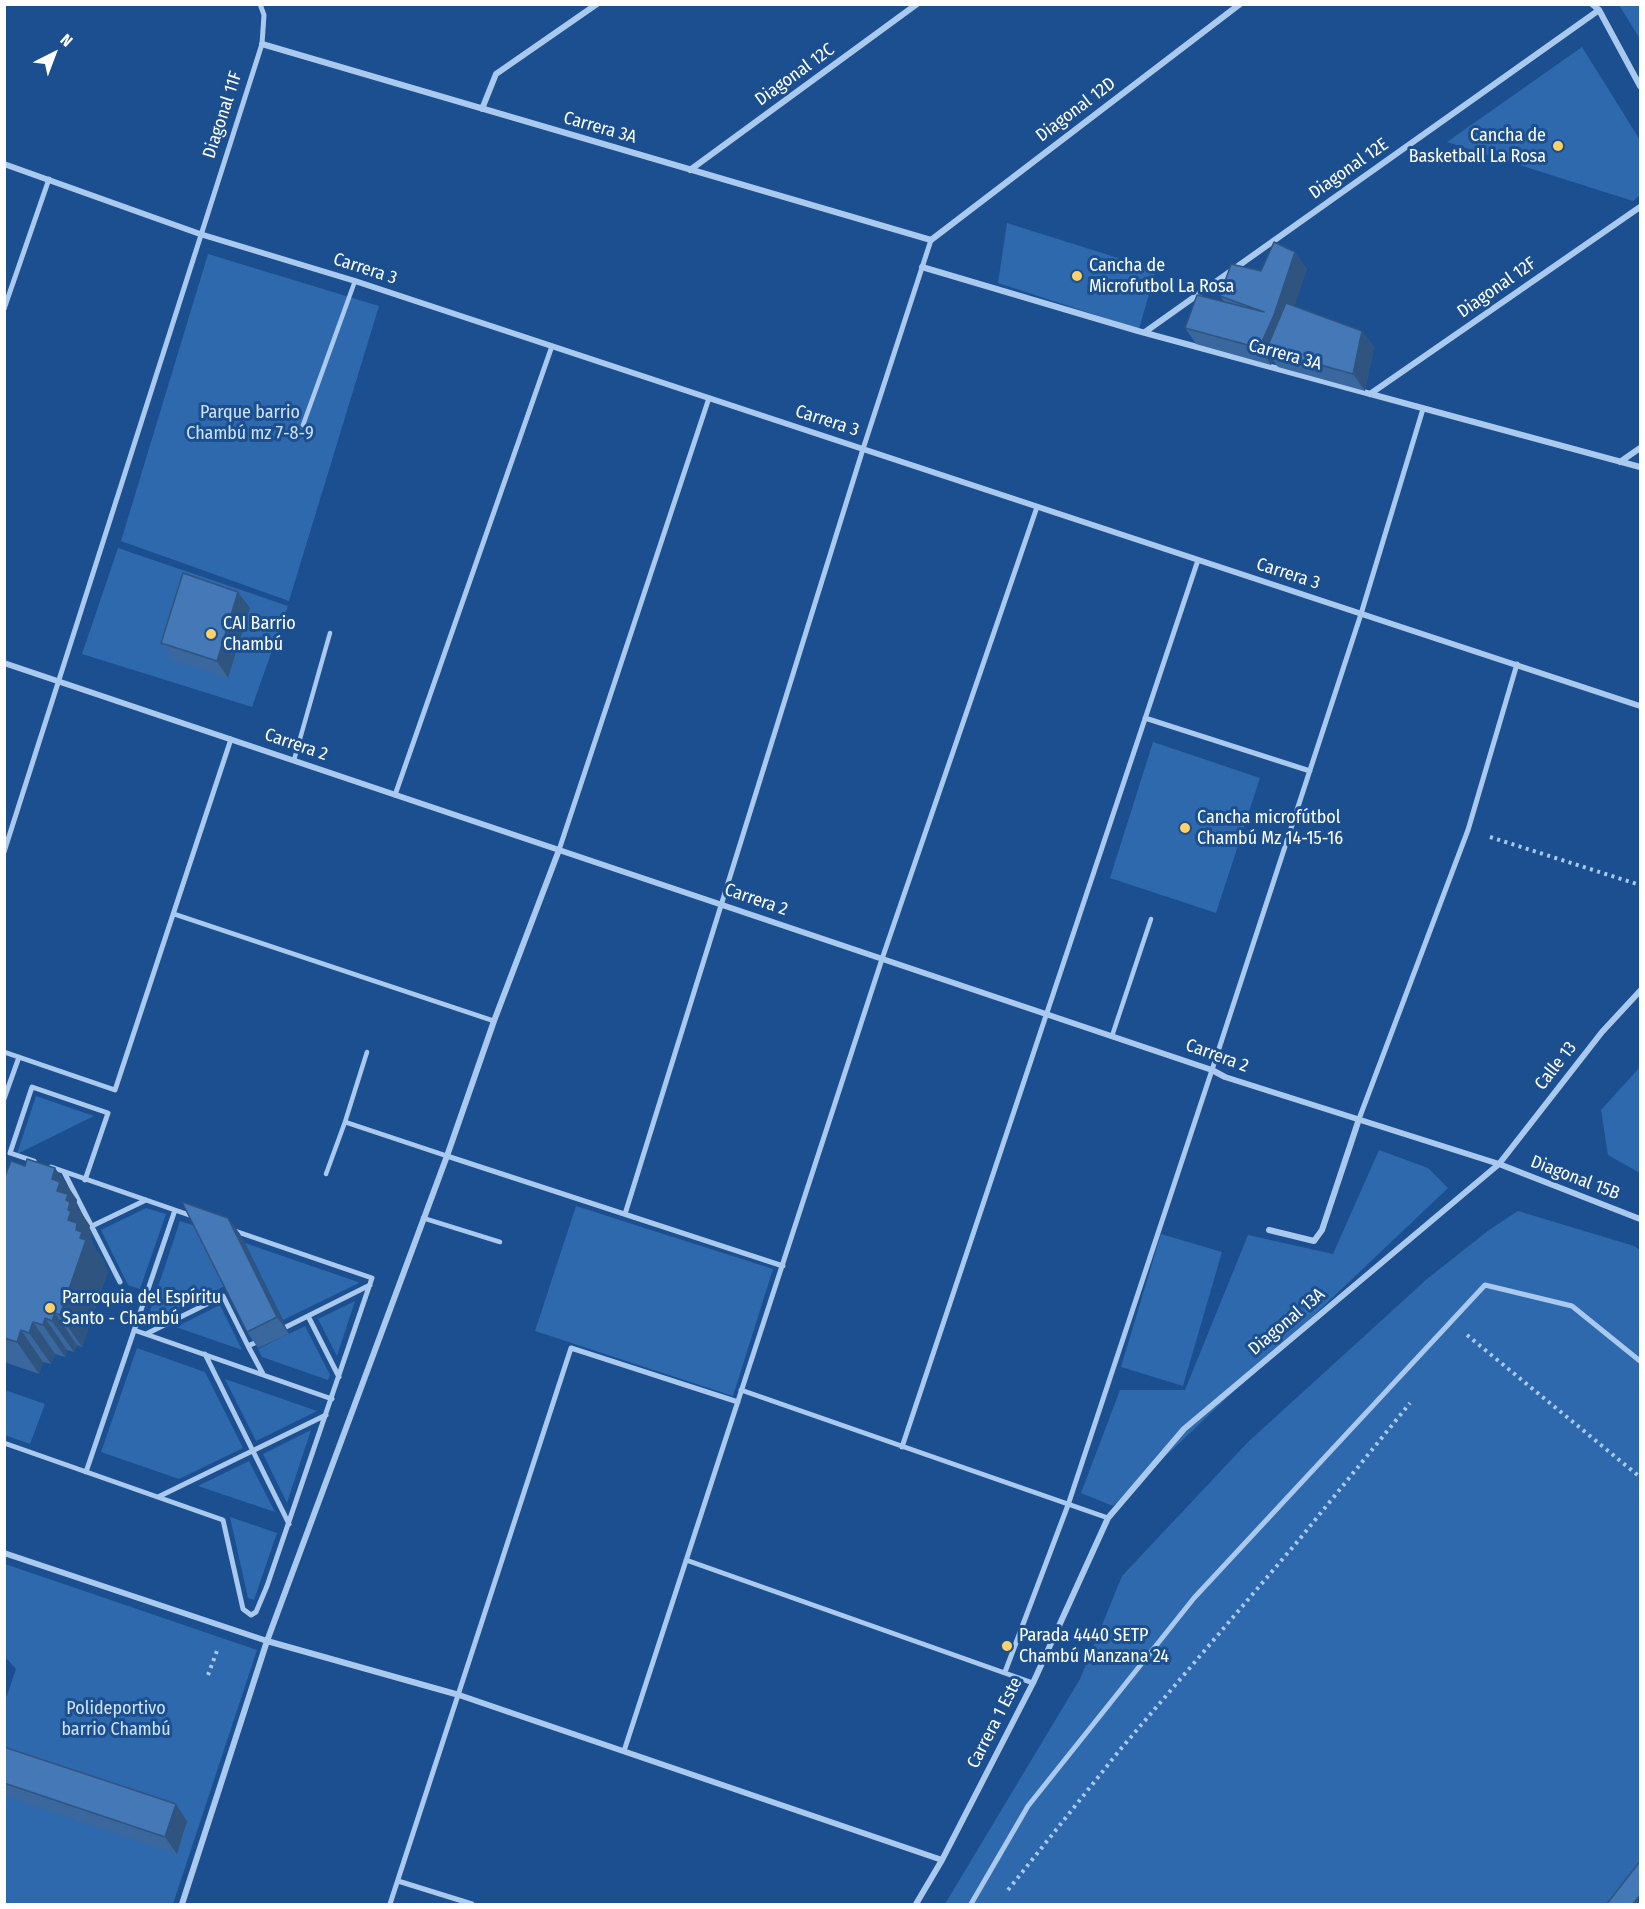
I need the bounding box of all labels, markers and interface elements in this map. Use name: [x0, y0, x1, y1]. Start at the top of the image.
north arrow: [24, 24, 84, 84]
text: N: [56, 30, 76, 51]
street label: Diagonal 12C: [751, 39, 839, 111]
street label: Diagonal 11F: [199, 69, 247, 161]
street label: Diagonal 12D: [1032, 73, 1120, 147]
street label: Carrera 3A: [561, 107, 639, 149]
place label: Cancha de Basketball La Rosa: [1409, 125, 1546, 168]
street label: Diagonal 12E: [1305, 134, 1393, 204]
marker: Cancha de Basketball La Rosa: [1551, 139, 1565, 153]
street label: Carrera 3: [330, 249, 400, 289]
street label: Diagonal 12F: [1453, 253, 1541, 323]
place label: Cancha de Microfutbol La Rosa: [1089, 255, 1234, 298]
marker: Cancha de Microfutbol La Rosa: [1070, 269, 1084, 283]
street label: Carrera 3A: [1246, 335, 1324, 375]
street label: Carrera 3: [792, 401, 862, 441]
park label: Parque barrio Chambú mz 7-8-9: [186, 402, 314, 444]
street label: Carrera 3: [1253, 554, 1323, 594]
place label: CAI Barrio Chambú: [223, 613, 296, 656]
marker: CAI Barrio Chambú: [204, 627, 218, 641]
street label: Carrera 2: [262, 724, 330, 766]
place label: Cancha microfútbol Chambú Mz 14-15-16: [1197, 807, 1343, 850]
marker: Cancha microfútbol Chambú Mz 14-15-16: [1178, 821, 1192, 835]
street label: Carrera 2: [722, 879, 790, 921]
street label: Carrera 2: [1183, 1035, 1251, 1077]
street label: Calle 13: [1530, 1038, 1582, 1094]
street label: Diagonal 15B: [1527, 1151, 1623, 1205]
street label: Diagonal 13A: [1244, 1284, 1330, 1360]
place label: Parroquia del Espíritu Santo - Chambú: [62, 1287, 221, 1330]
marker: Parroquia del Espíritu Santo - Chambú: [43, 1301, 57, 1315]
place label: Parada 4440 SETP Chambú Manzana 24: [1019, 1625, 1169, 1668]
marker: Parada 4440 SETP Chambú Manzana 24: [1000, 1639, 1014, 1653]
street label: Carrera 1 Este: [963, 1674, 1027, 1772]
park label: Polideportivo barrio Chambú: [61, 1698, 171, 1740]

